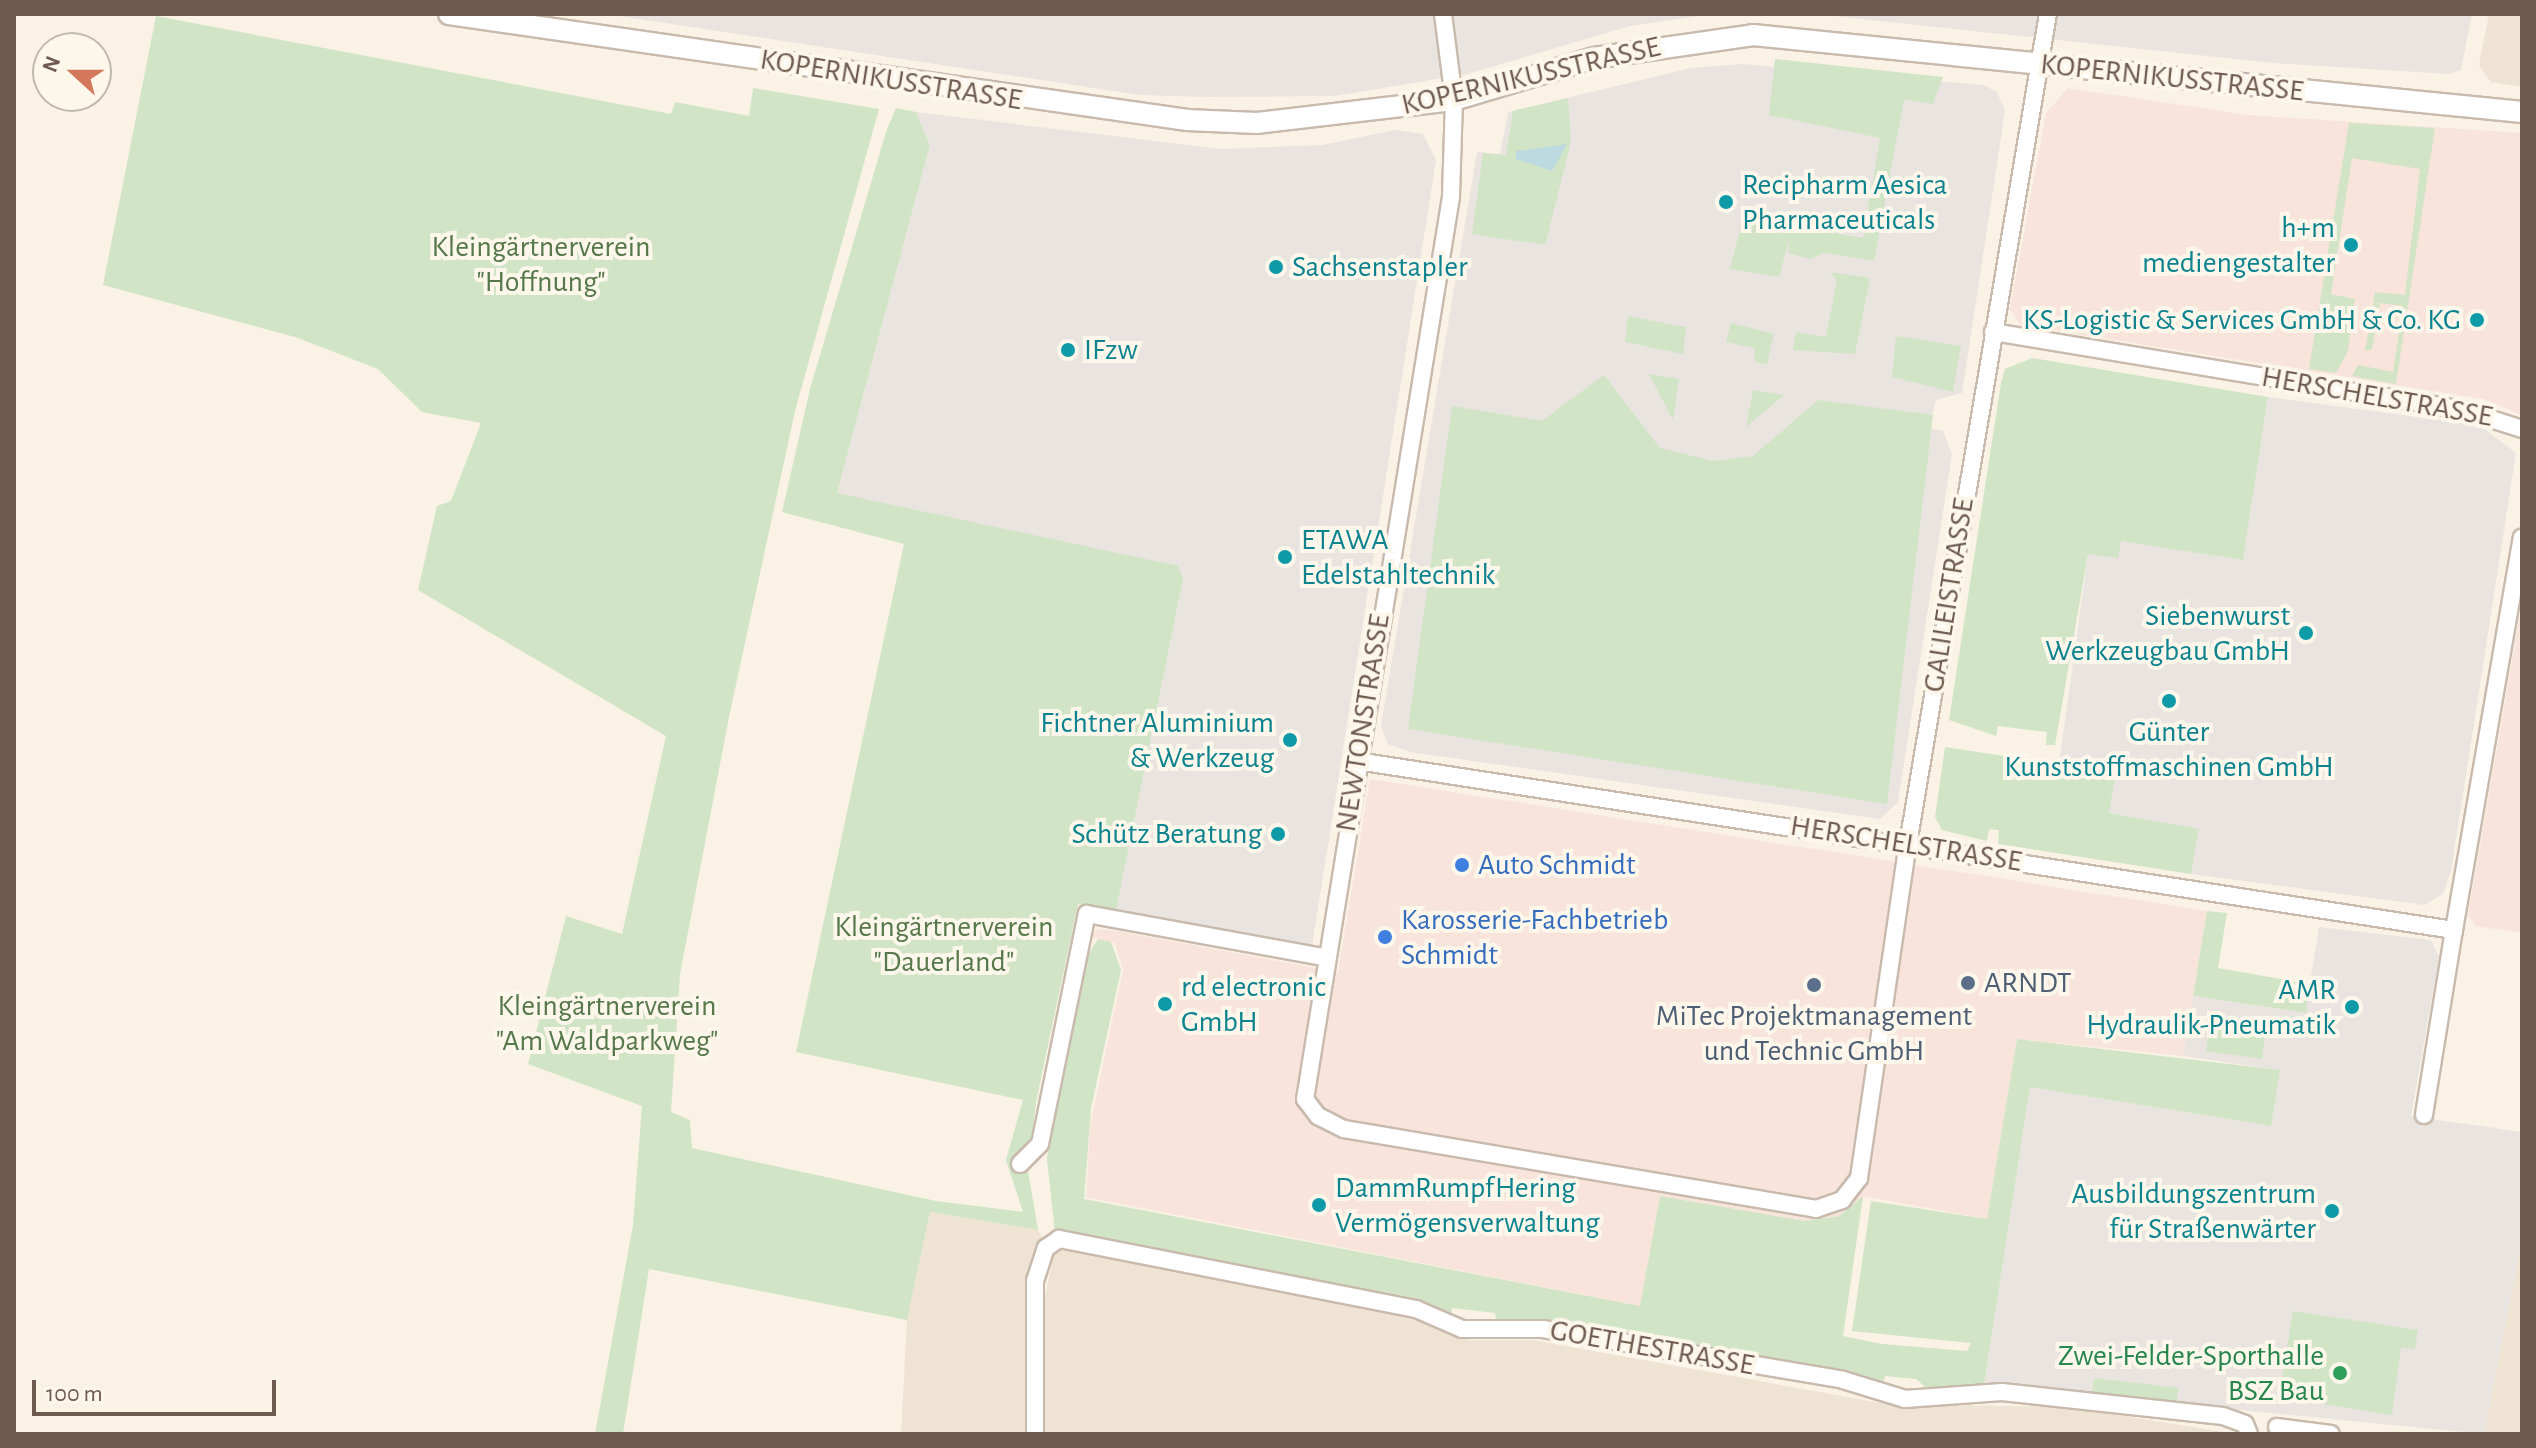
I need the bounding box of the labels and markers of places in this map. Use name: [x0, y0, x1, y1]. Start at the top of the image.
place label: Recipharm Aesica Pharmaceuticals: [1742, 167, 1947, 238]
marker: Recipharm Aesica Pharmaceuticals: [1717, 193, 1735, 211]
place label: h+m mediengestalter: [2142, 210, 2335, 280]
marker: h+m mediengestalter: [2342, 236, 2360, 254]
place label: Sachsenstapler: [1292, 249, 1468, 285]
marker: Sachsenstapler: [1267, 258, 1285, 276]
place label: KS-Logistic & Services GmbH & Co. KG: [2023, 302, 2461, 338]
marker: KS-Logistic & Services GmbH & Co. KG: [2468, 311, 2486, 329]
place label: IFzw: [1084, 332, 1138, 368]
marker: IFzw: [1059, 341, 1077, 359]
place label: ETAWA Edelstahltechnik: [1301, 522, 1495, 592]
marker: ETAWA Edelstahltechnik: [1276, 548, 1294, 566]
place label: Siebenwurst Werkzeugbau GmbH: [2045, 598, 2290, 668]
marker: Siebenwurst Werkzeugbau GmbH: [2297, 624, 2315, 642]
marker: Günter Kunststoffmaschinen GmbH: [2160, 692, 2178, 710]
place label: Fichtner Aluminium & Werkzeug: [1040, 705, 1274, 776]
place label: Günter Kunststoffmaschinen GmbH: [2004, 714, 2334, 784]
marker: Fichtner Aluminium & Werkzeug: [1281, 731, 1299, 749]
place label: Schütz Beratung: [1072, 816, 1262, 852]
marker: Schütz Beratung: [1269, 825, 1287, 843]
place label: Auto Schmidt: [1478, 847, 1636, 883]
marker: Auto Schmidt: [1453, 856, 1471, 874]
place label: Karosserie-Fachbetrieb Schmidt: [1401, 902, 1668, 972]
marker: Karosserie-Fachbetrieb Schmidt: [1376, 928, 1394, 946]
place label: ARNDT: [1984, 965, 2071, 1001]
place label: rd electronic GmbH: [1181, 969, 1326, 1040]
place label: AMR Hydraulik-Pneumatik: [2086, 972, 2336, 1042]
marker: ARNDT: [1959, 974, 1977, 992]
marker: MiTec Projektmanagement und Technic GmbH: [1805, 976, 1823, 994]
marker: rd electronic GmbH: [1156, 995, 1174, 1013]
place label: MiTec Projektmanagement und Technic GmbH: [1656, 998, 1972, 1068]
marker: AMR Hydraulik-Pneumatik: [2343, 998, 2361, 1016]
place label: DammRumpfHering Vermögensverwaltung: [1335, 1170, 1600, 1240]
place label: Ausbildungszentrum für Straßenwärter: [2072, 1176, 2316, 1246]
marker: DammRumpfHering Vermögensverwaltung: [1310, 1196, 1328, 1214]
marker: Ausbildungszentrum für Straßenwärter: [2323, 1202, 2341, 1220]
place label: Zwei-Felder-Sporthalle BSZ Bau: [2058, 1338, 2324, 1408]
marker: Zwei-Felder-Sporthalle BSZ Bau: [2331, 1364, 2349, 1382]

